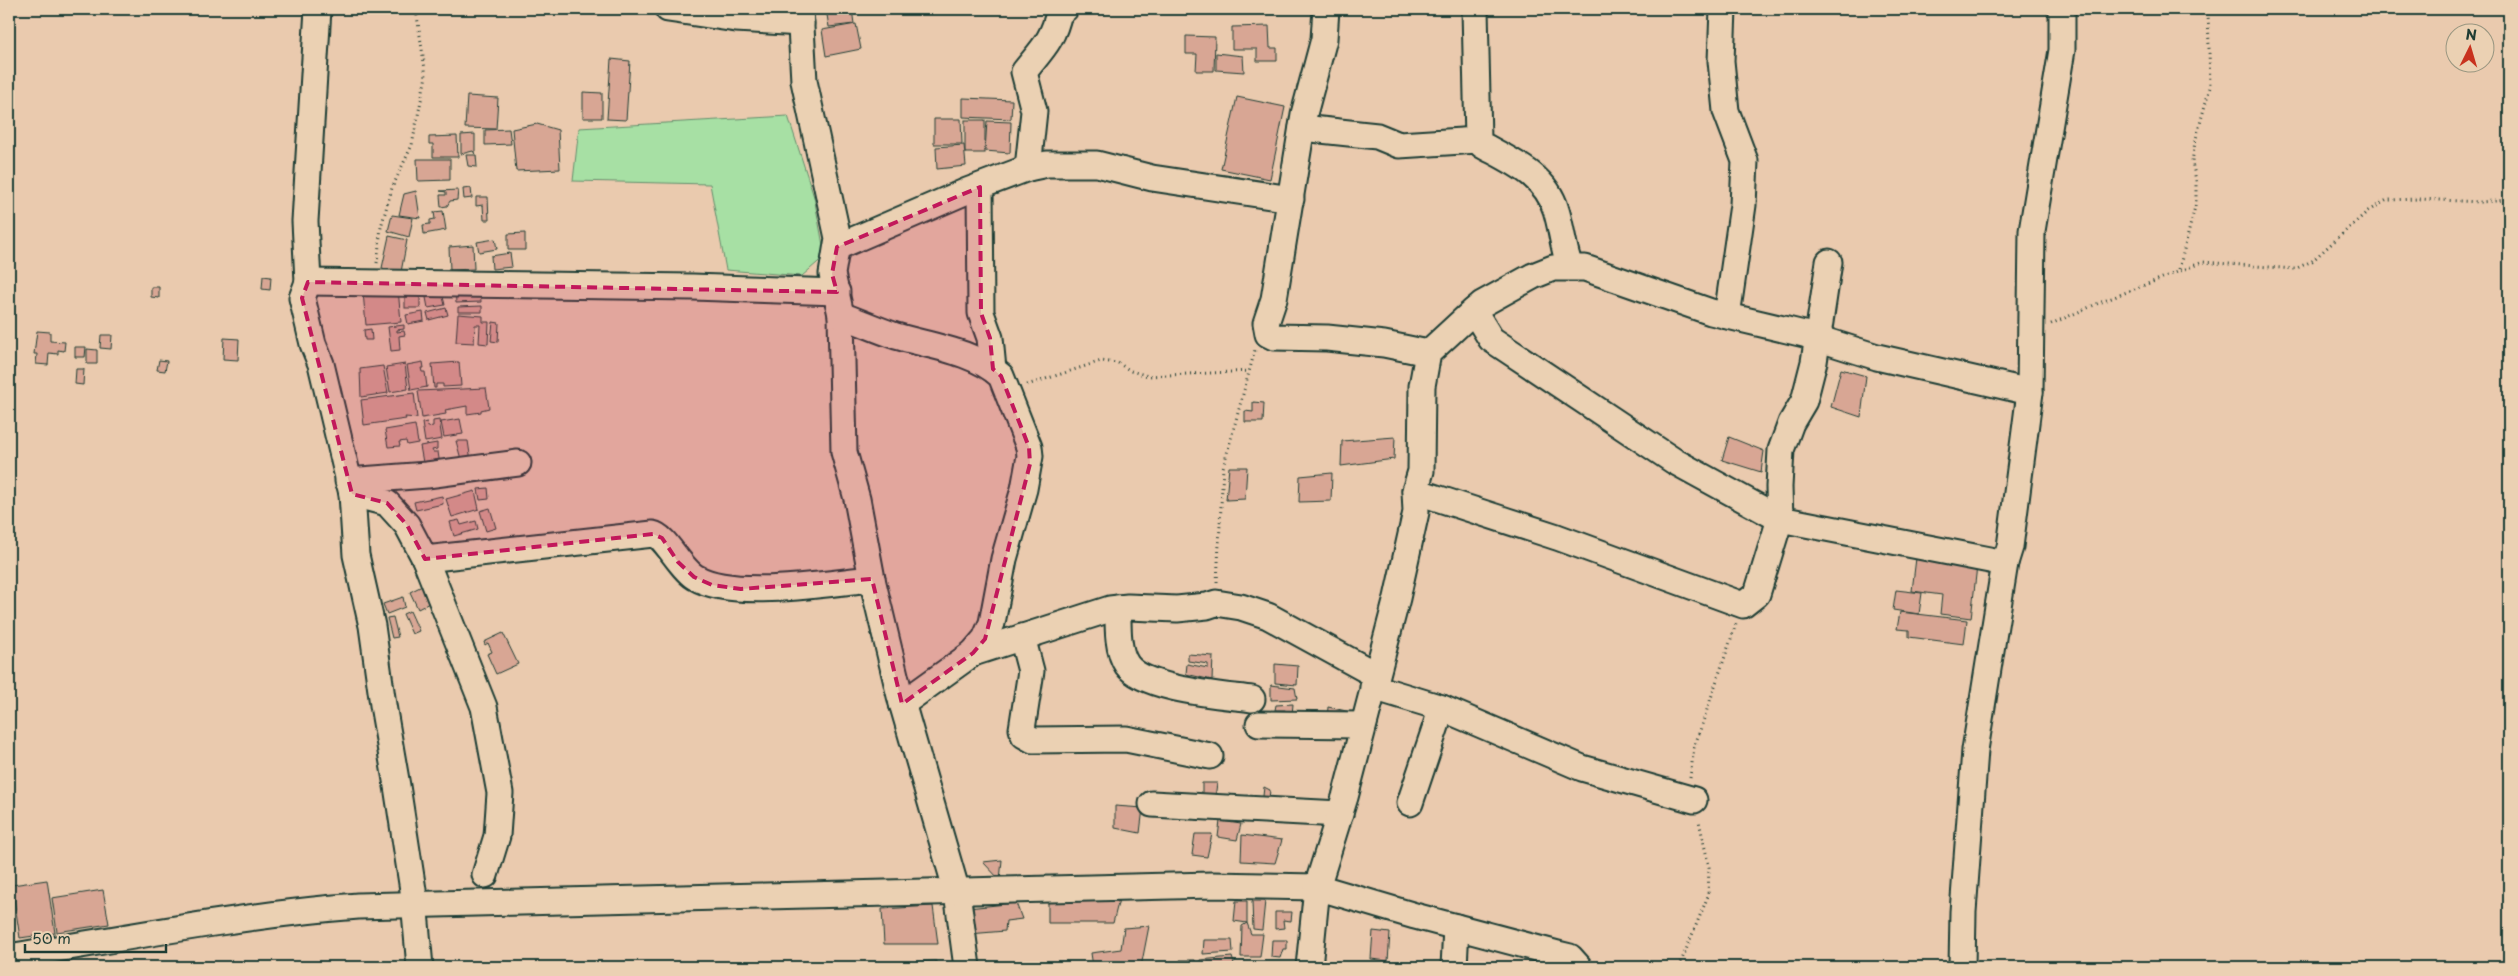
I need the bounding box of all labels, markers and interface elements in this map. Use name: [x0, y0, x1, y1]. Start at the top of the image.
north arrow: [2446, 22, 2496, 72]
text: N: [2465, 24, 2478, 45]
scale bar: [25, 921, 166, 953]
text: 50 m: [32, 926, 71, 949]

